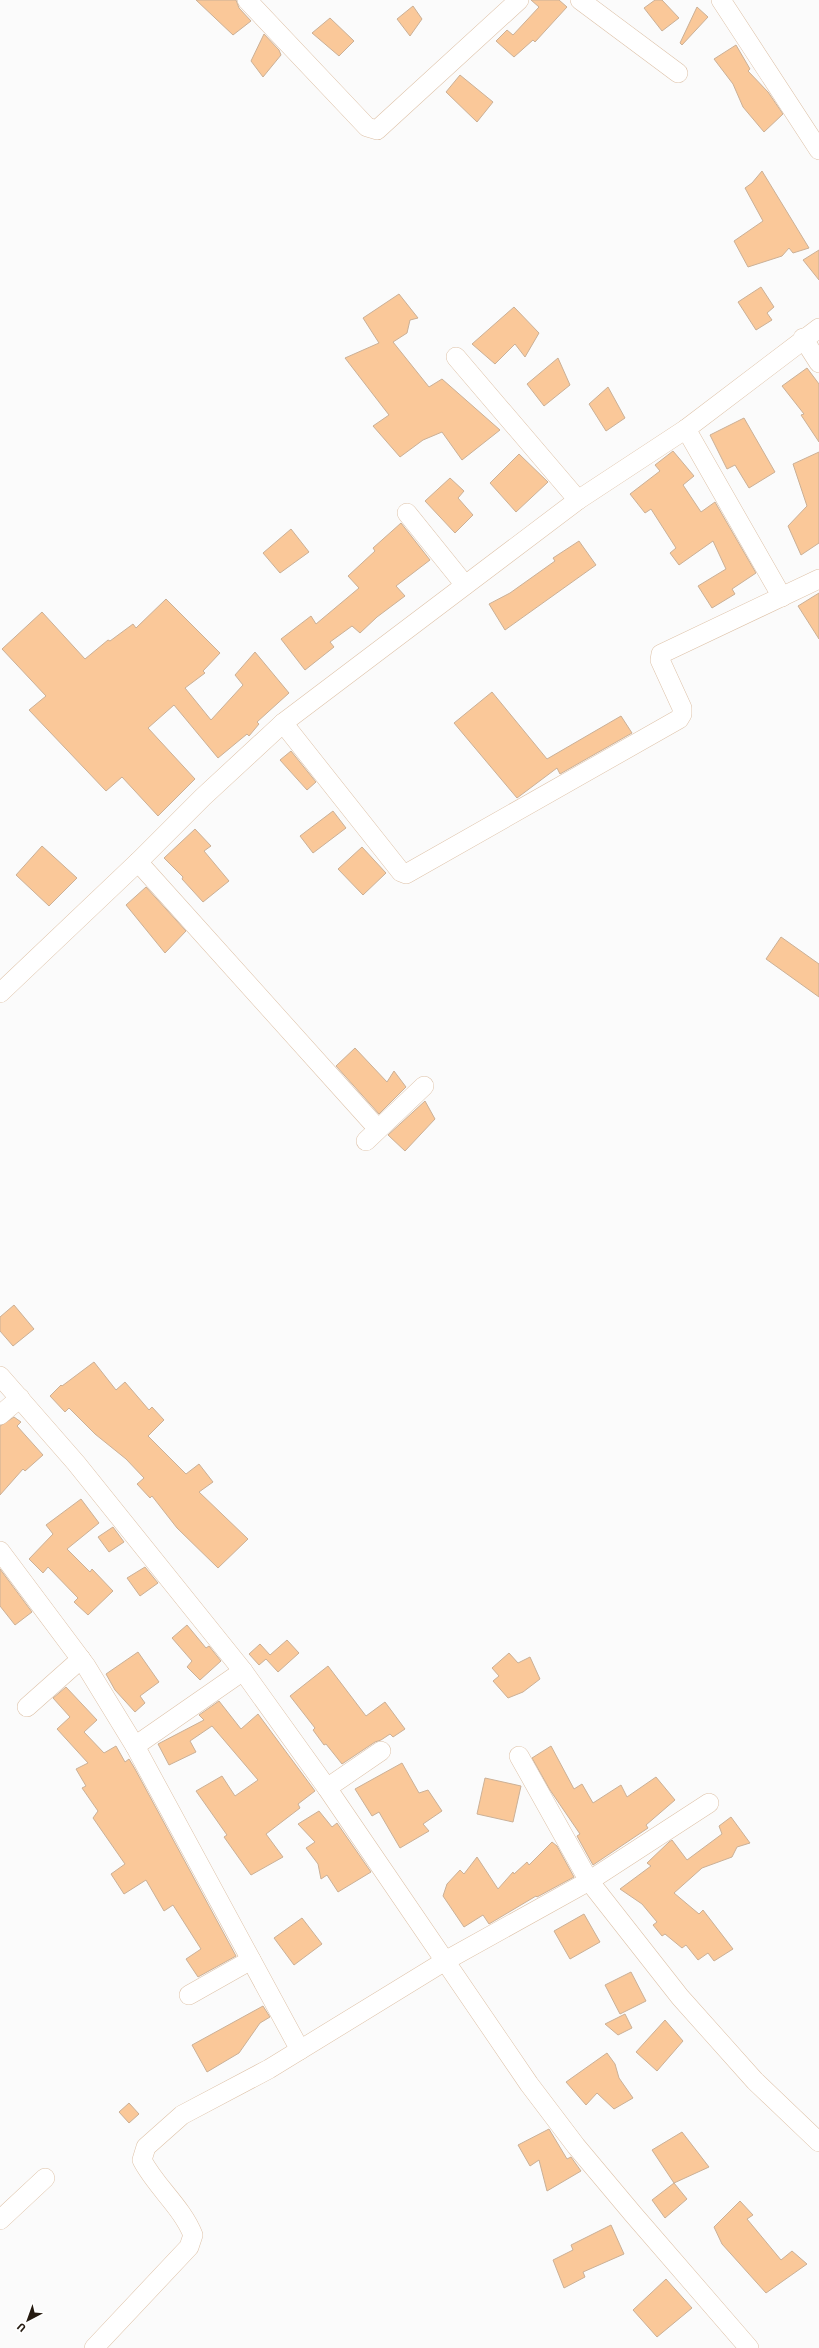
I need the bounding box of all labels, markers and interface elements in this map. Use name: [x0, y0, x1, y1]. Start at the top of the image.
north arrow: [8, 2300, 48, 2340]
text: U: [15, 2320, 29, 2335]

